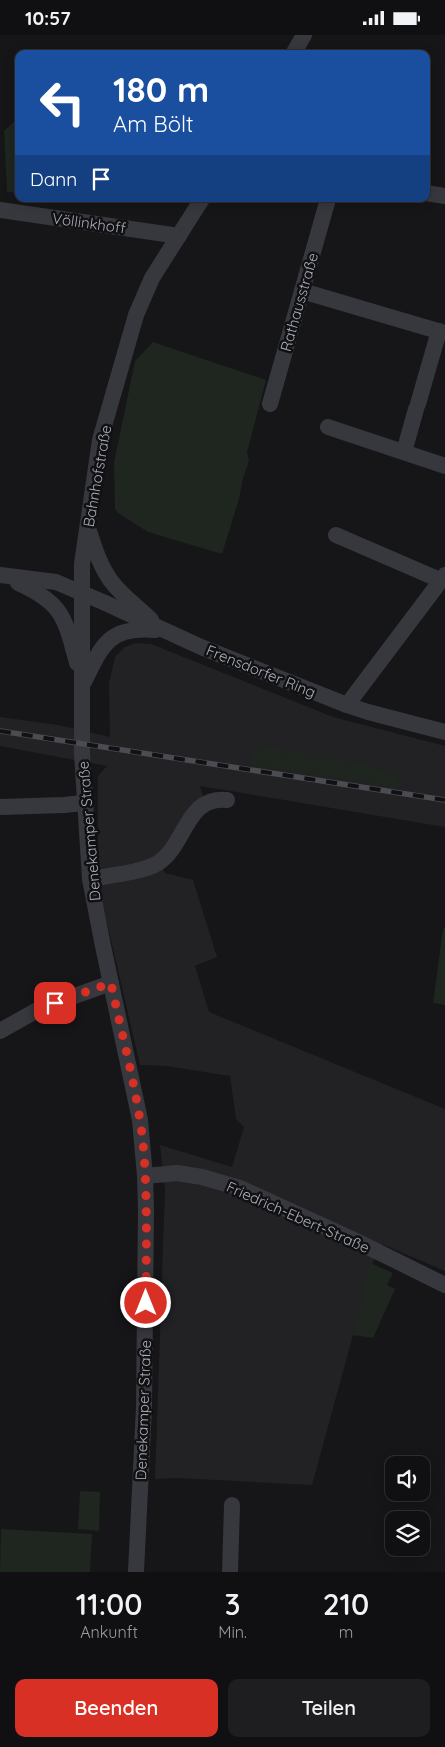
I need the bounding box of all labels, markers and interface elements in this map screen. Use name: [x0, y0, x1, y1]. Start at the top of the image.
text: 10:57: [25, 6, 71, 30]
text: 180 m: [113, 67, 209, 111]
icon: left: [30, 70, 95, 135]
text: Am Bölt: [113, 110, 193, 138]
icon: arrive: [87, 165, 115, 193]
text: Dann: [30, 167, 77, 191]
street label: Völlinkhoff: [51, 208, 127, 238]
street label: Rathausstraße: [276, 251, 322, 353]
street label: Bahnhofstraße: [79, 423, 115, 529]
street label: Frensdorfer Ring: [203, 640, 319, 702]
street label: Denekamper Straße: [73, 760, 105, 902]
pin: [34, 982, 76, 1024]
icon: arrive: [41, 989, 69, 1017]
street label: Friedrich-Ebert-Straße: [224, 1177, 372, 1257]
position arrow: [119, 1276, 171, 1328]
street label: Denekamper Straße: [131, 1339, 155, 1481]
map controls: [385, 1456, 430, 1556]
button: sound: [385, 1456, 430, 1501]
button: layers: [385, 1511, 430, 1556]
text: 11:00: [76, 1585, 142, 1623]
text: 3: [225, 1585, 241, 1623]
text: 210: [323, 1585, 369, 1623]
text: Ankunft: [80, 1622, 138, 1642]
text: Min.: [218, 1622, 247, 1642]
text: m: [339, 1622, 353, 1642]
button: Beenden: [15, 1679, 218, 1737]
button: Teilen: [228, 1679, 430, 1737]

